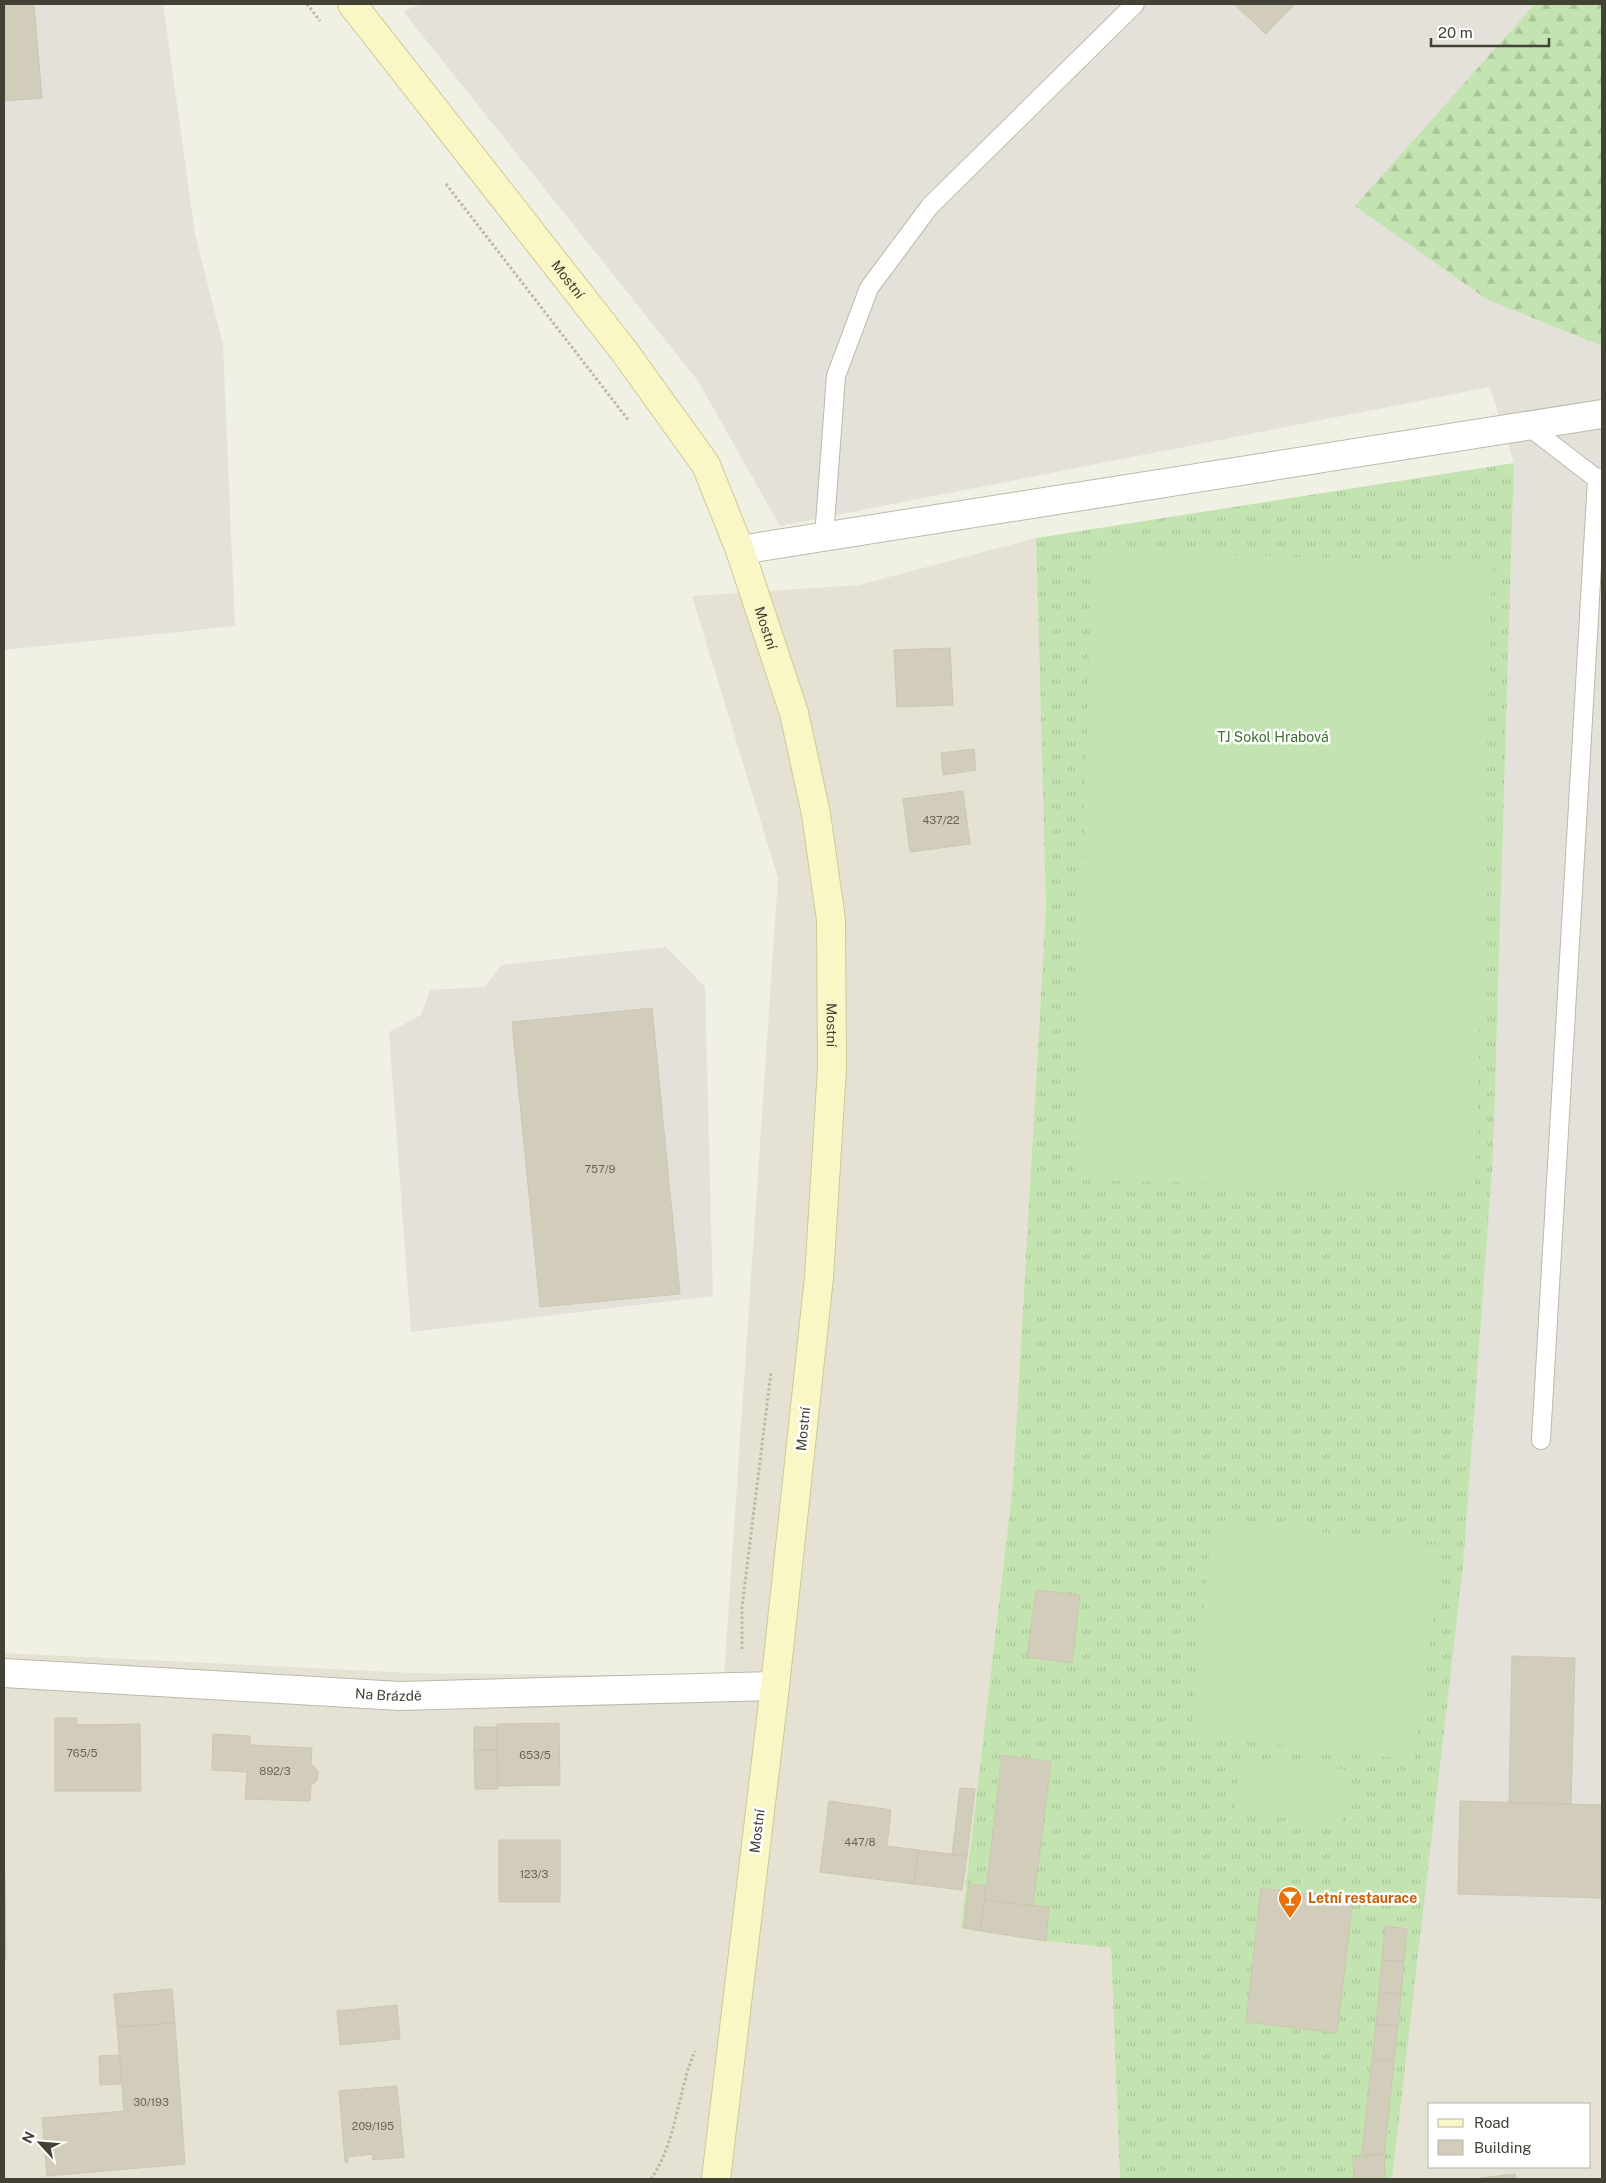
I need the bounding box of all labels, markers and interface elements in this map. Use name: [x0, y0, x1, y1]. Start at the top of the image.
scale bar: [1431, 15, 1548, 47]
text: 20 m: [1438, 24, 1473, 41]
street label: Mostní: [548, 257, 588, 302]
street label: Mostní: [751, 605, 781, 652]
park label: TJ Sokol Hrabová: [1217, 729, 1329, 745]
house number: 437/22: [922, 814, 960, 826]
street label: Mostní: [824, 1003, 840, 1048]
house number: 757/9: [585, 1163, 616, 1175]
street label: Mostní: [793, 1406, 813, 1452]
street label: Na Brázdě: [354, 1685, 422, 1704]
house number: 765/5: [66, 1747, 98, 1759]
house number: 653/5: [519, 1749, 551, 1761]
house number: 892/3: [259, 1765, 291, 1777]
street label: Mostní: [746, 1808, 768, 1854]
house number: 447/8: [844, 1836, 876, 1848]
house number: 123/3: [520, 1868, 548, 1880]
bar icon: Letní restaurace: [1277, 1885, 1303, 1919]
place label: Letní restaurace: [1308, 1890, 1417, 1906]
house number: 30/193: [133, 2096, 169, 2108]
legend: [1428, 2103, 1591, 2168]
text: Road: [1474, 2114, 1510, 2131]
north arrow: [15, 2118, 65, 2168]
house number: 209/195: [352, 2120, 394, 2132]
text: N: [19, 2129, 38, 2146]
text: Building: [1474, 2139, 1532, 2156]

